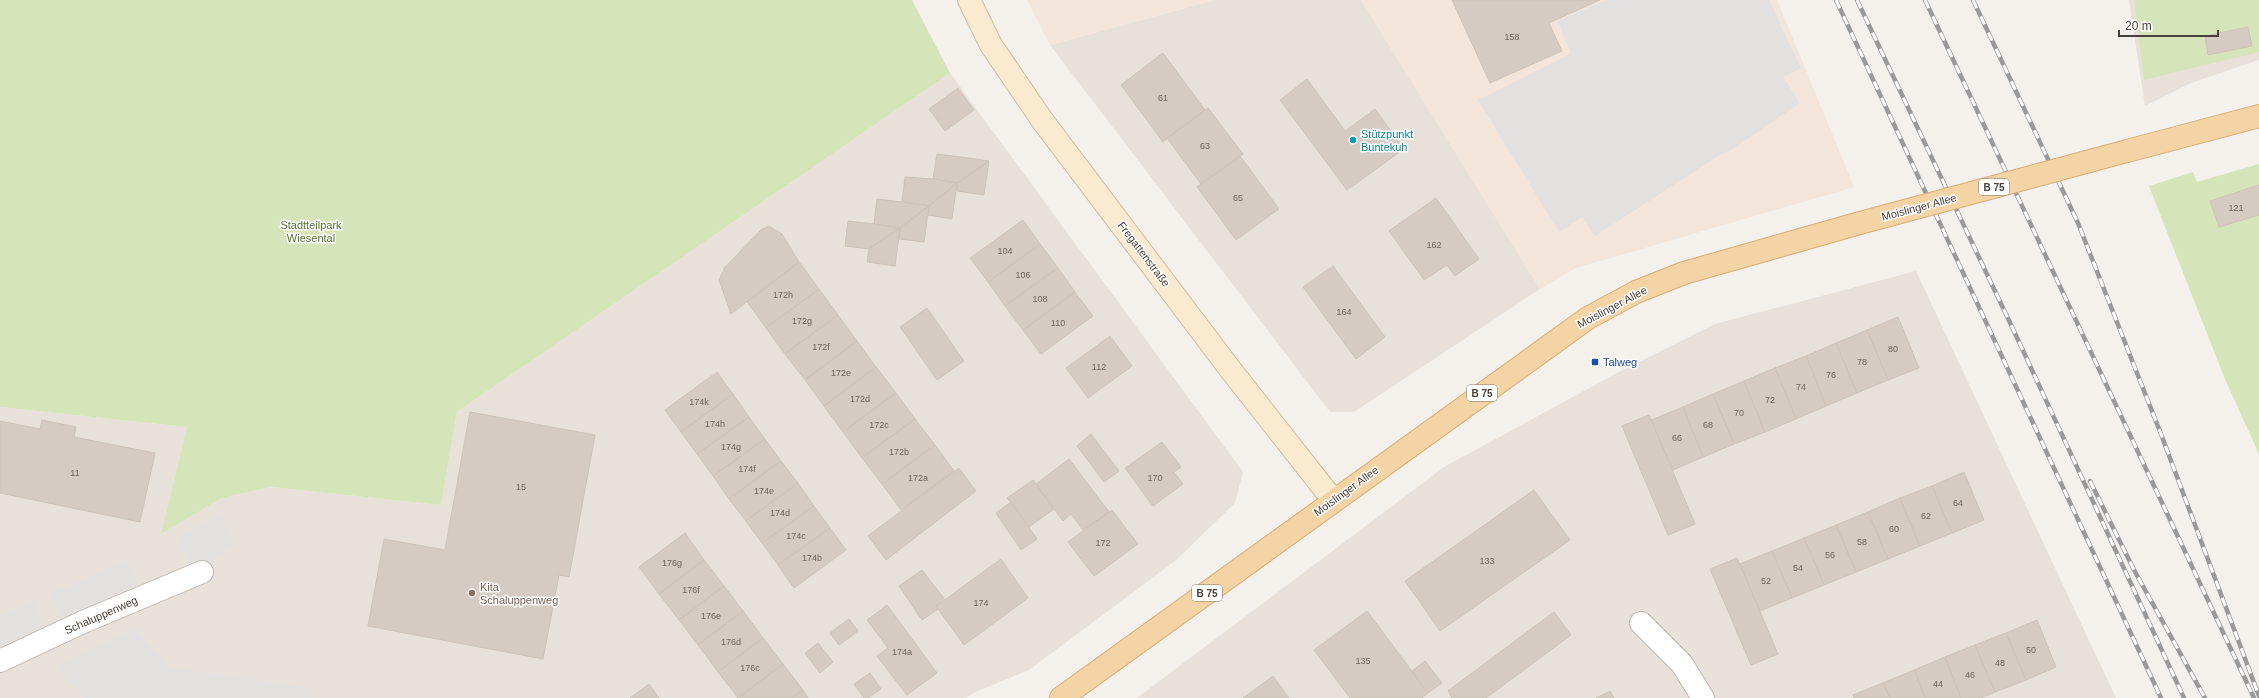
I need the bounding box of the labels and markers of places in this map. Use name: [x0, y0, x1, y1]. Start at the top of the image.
place label: Stützpunkt Buntekuh: [1361, 128, 1413, 153]
marker: Stützpunkt Buntekuh: [1348, 135, 1358, 145]
place label: Talweg: [1603, 356, 1637, 368]
marker: Talweg: [1590, 357, 1600, 367]
place label: Kita Schaluppenweg: [480, 581, 558, 606]
marker: Kita Schaluppenweg: [467, 588, 477, 598]

